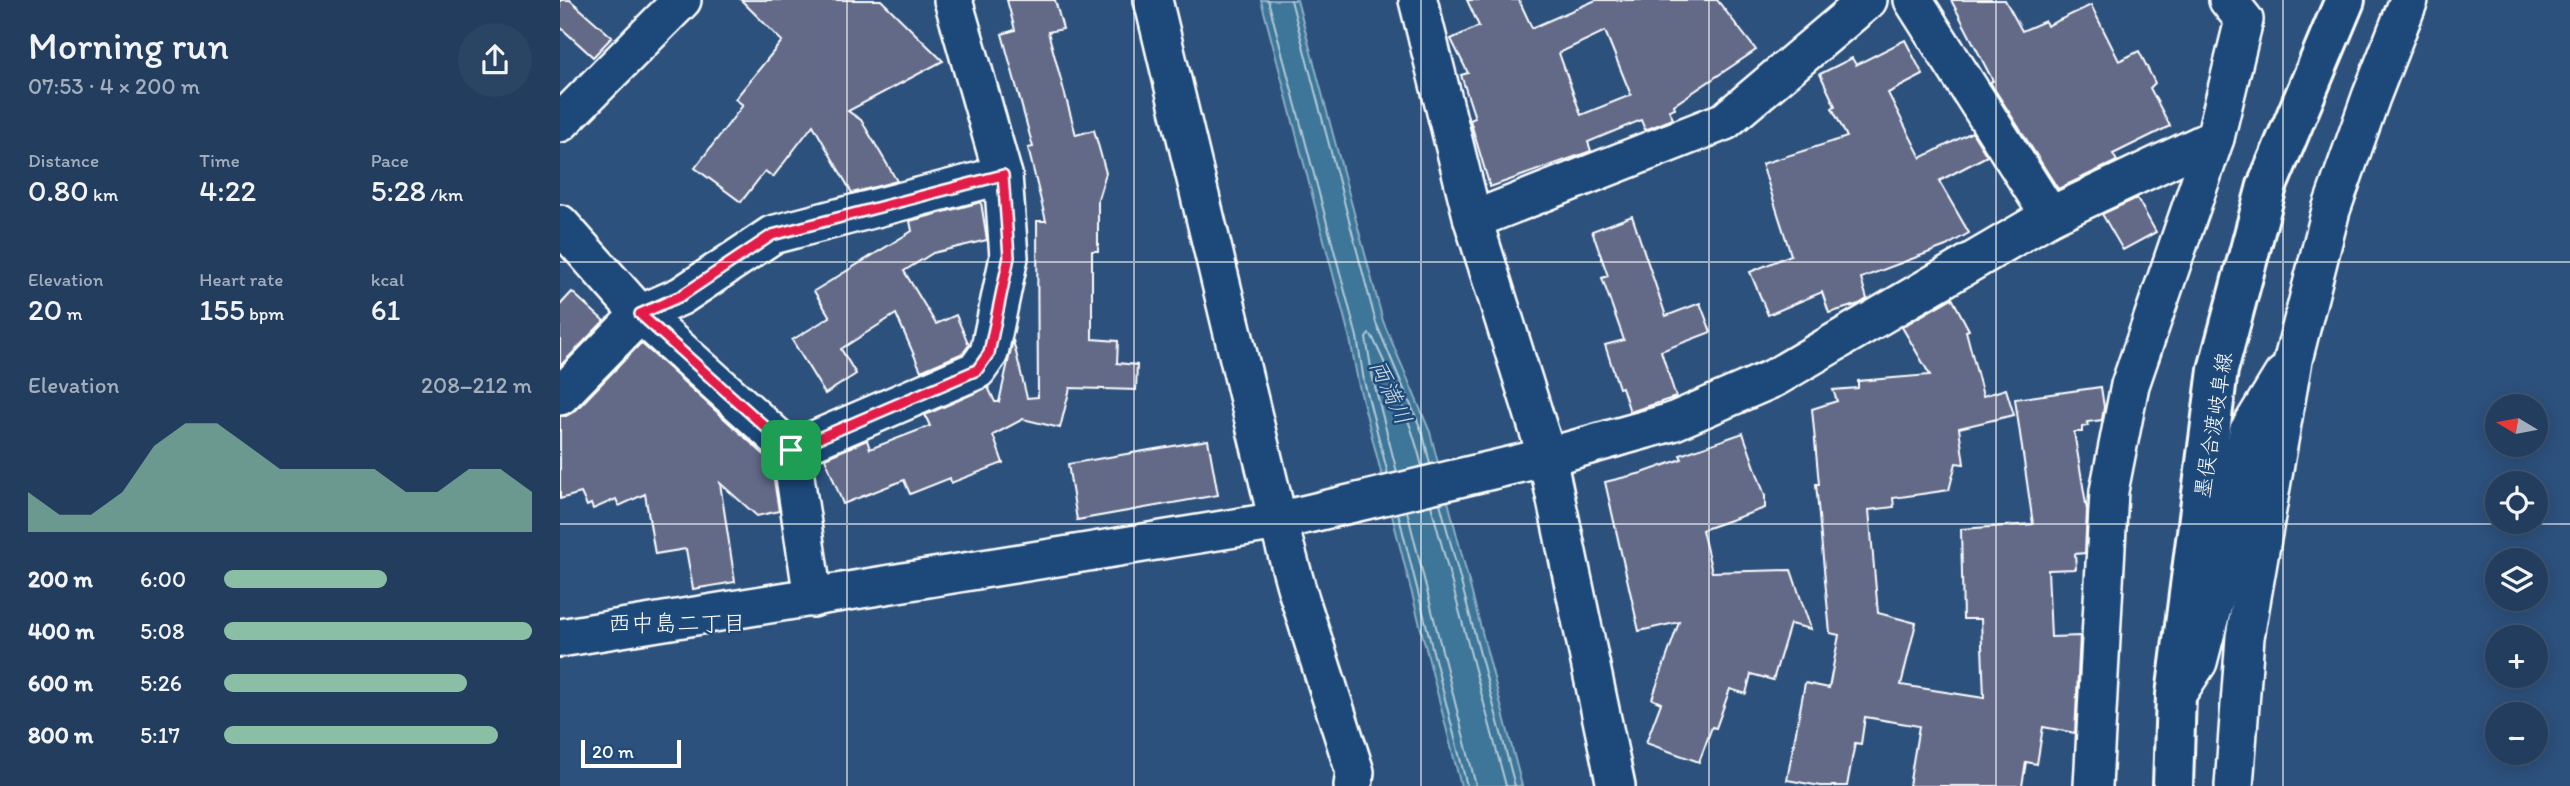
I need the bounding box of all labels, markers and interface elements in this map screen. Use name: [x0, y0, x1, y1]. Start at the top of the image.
text: Morning run: [28, 23, 229, 69]
button: share: [458, 23, 532, 97]
text: 07:53 · 4 × 200 m: [28, 72, 200, 100]
text: Distance: [28, 149, 99, 172]
text: Time: [199, 149, 240, 172]
text: Pace: [371, 149, 409, 172]
text: 0.80: [28, 172, 89, 209]
text: 4:22: [199, 172, 256, 209]
text: 5:28: [371, 172, 426, 209]
text: km: [89, 183, 118, 206]
text: /km: [426, 183, 463, 206]
text: Elevation: [28, 268, 104, 291]
text: Heart rate: [199, 268, 283, 291]
text: kcal: [371, 268, 404, 291]
text: 20: [28, 291, 62, 328]
text: 155: [199, 291, 245, 328]
text: 61: [371, 291, 400, 328]
text: m: [62, 302, 83, 325]
text: bpm: [245, 302, 284, 325]
street label: 墨俣合渡岐阜線: [2189, 350, 2237, 500]
water label: 両満川: [1364, 355, 1418, 429]
text: Elevation: [28, 371, 119, 399]
text: 208–212 m: [421, 371, 532, 399]
north arrow: [2485, 394, 2548, 457]
map controls: [2485, 394, 2548, 765]
pin: [761, 420, 821, 480]
icon: arrive: [772, 431, 810, 469]
button: locate: [2485, 471, 2548, 534]
button: layers: [2485, 548, 2548, 611]
text: 200 m: [28, 565, 93, 593]
text: 6:00: [140, 565, 186, 593]
district label: 西中島二丁目: [608, 609, 746, 637]
text: 400 m: [28, 617, 95, 645]
text: 5:08: [140, 617, 184, 645]
button: +: [2485, 625, 2548, 688]
text: 600 m: [28, 669, 93, 697]
text: 5:26: [140, 669, 182, 697]
button: −: [2485, 702, 2548, 765]
text: 800 m: [28, 721, 93, 749]
text: 5:17: [140, 721, 180, 749]
scale bar: [581, 737, 681, 769]
text: 20 m: [592, 740, 634, 763]

